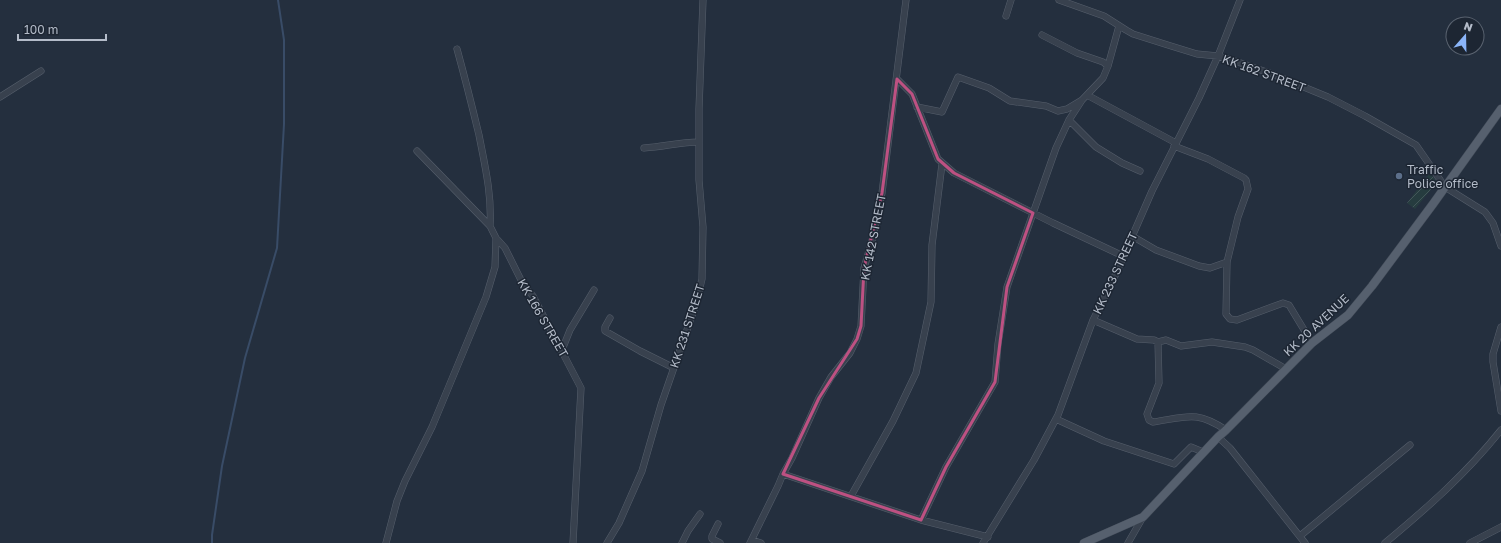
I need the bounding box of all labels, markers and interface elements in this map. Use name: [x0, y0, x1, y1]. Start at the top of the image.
scale bar: [18, 16, 106, 42]
north arrow: [1445, 16, 1485, 56]
text: N: [1462, 19, 1475, 34]
text: 100 m: [24, 22, 58, 37]
street label: KK 162 STREET: [1220, 51, 1308, 95]
place label: Traffic Police office: [1407, 162, 1478, 191]
marker: Traffic Police office: [1394, 171, 1404, 181]
street label: KK 142 STREET: [857, 192, 889, 282]
street label: KK 233 STREET: [1089, 229, 1141, 316]
street label: KK 166 STREET: [514, 276, 572, 360]
street label: KK 231 STREET: [666, 281, 708, 370]
street label: KK 20 AVENUE: [1280, 291, 1352, 359]

